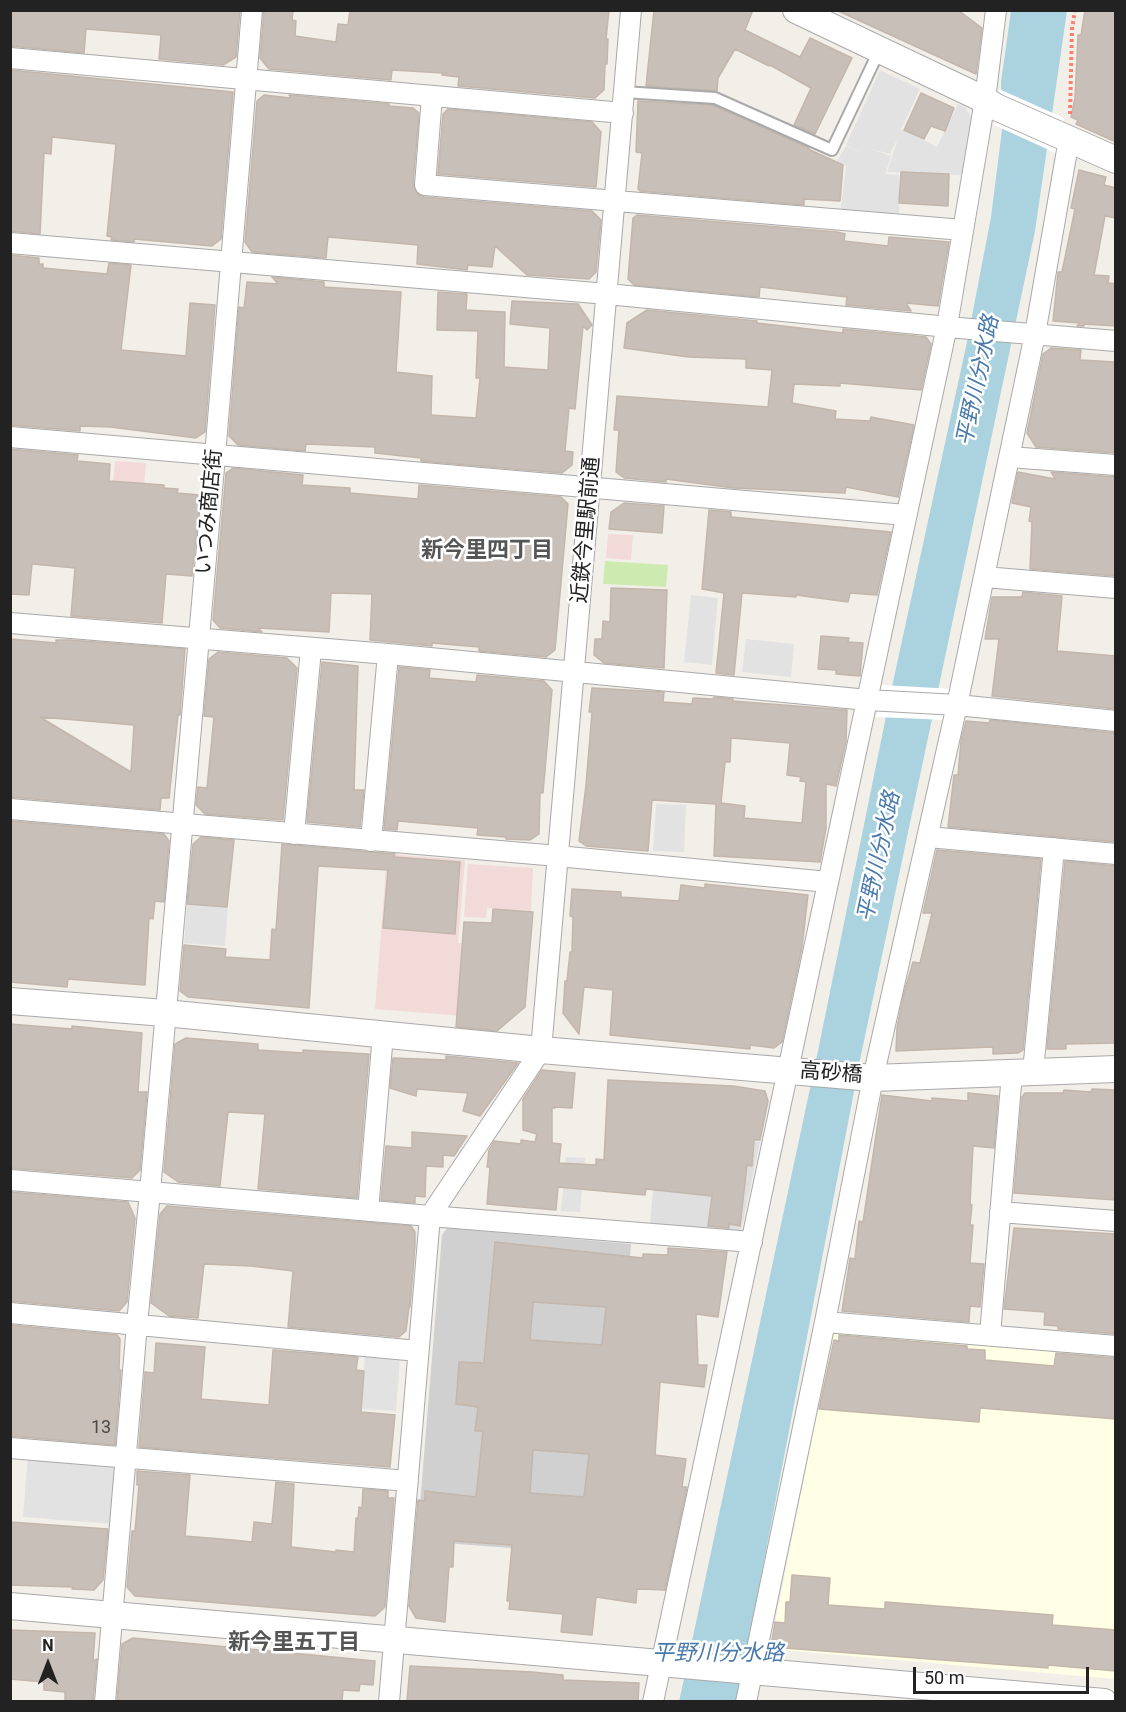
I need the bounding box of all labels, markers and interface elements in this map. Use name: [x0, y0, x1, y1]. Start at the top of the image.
water label: 平野川分水路: [952, 314, 1006, 448]
street label: いつみ商店街: [192, 448, 228, 576]
street label: 近鉄今里駅前通: [568, 456, 606, 604]
district label: 新今里四丁目: [421, 538, 553, 564]
water label: 平野川分水路: [853, 790, 907, 924]
street label: 高砂橋: [799, 1059, 863, 1089]
house number: 13: [91, 1417, 111, 1439]
district label: 新今里五丁目: [228, 1630, 360, 1656]
north arrow: [18, 1634, 78, 1694]
text: N: [42, 1636, 54, 1655]
water label: 平野川分水路: [652, 1641, 784, 1667]
scale bar: [916, 1655, 1092, 1693]
text: 50 m: [924, 1667, 964, 1688]

